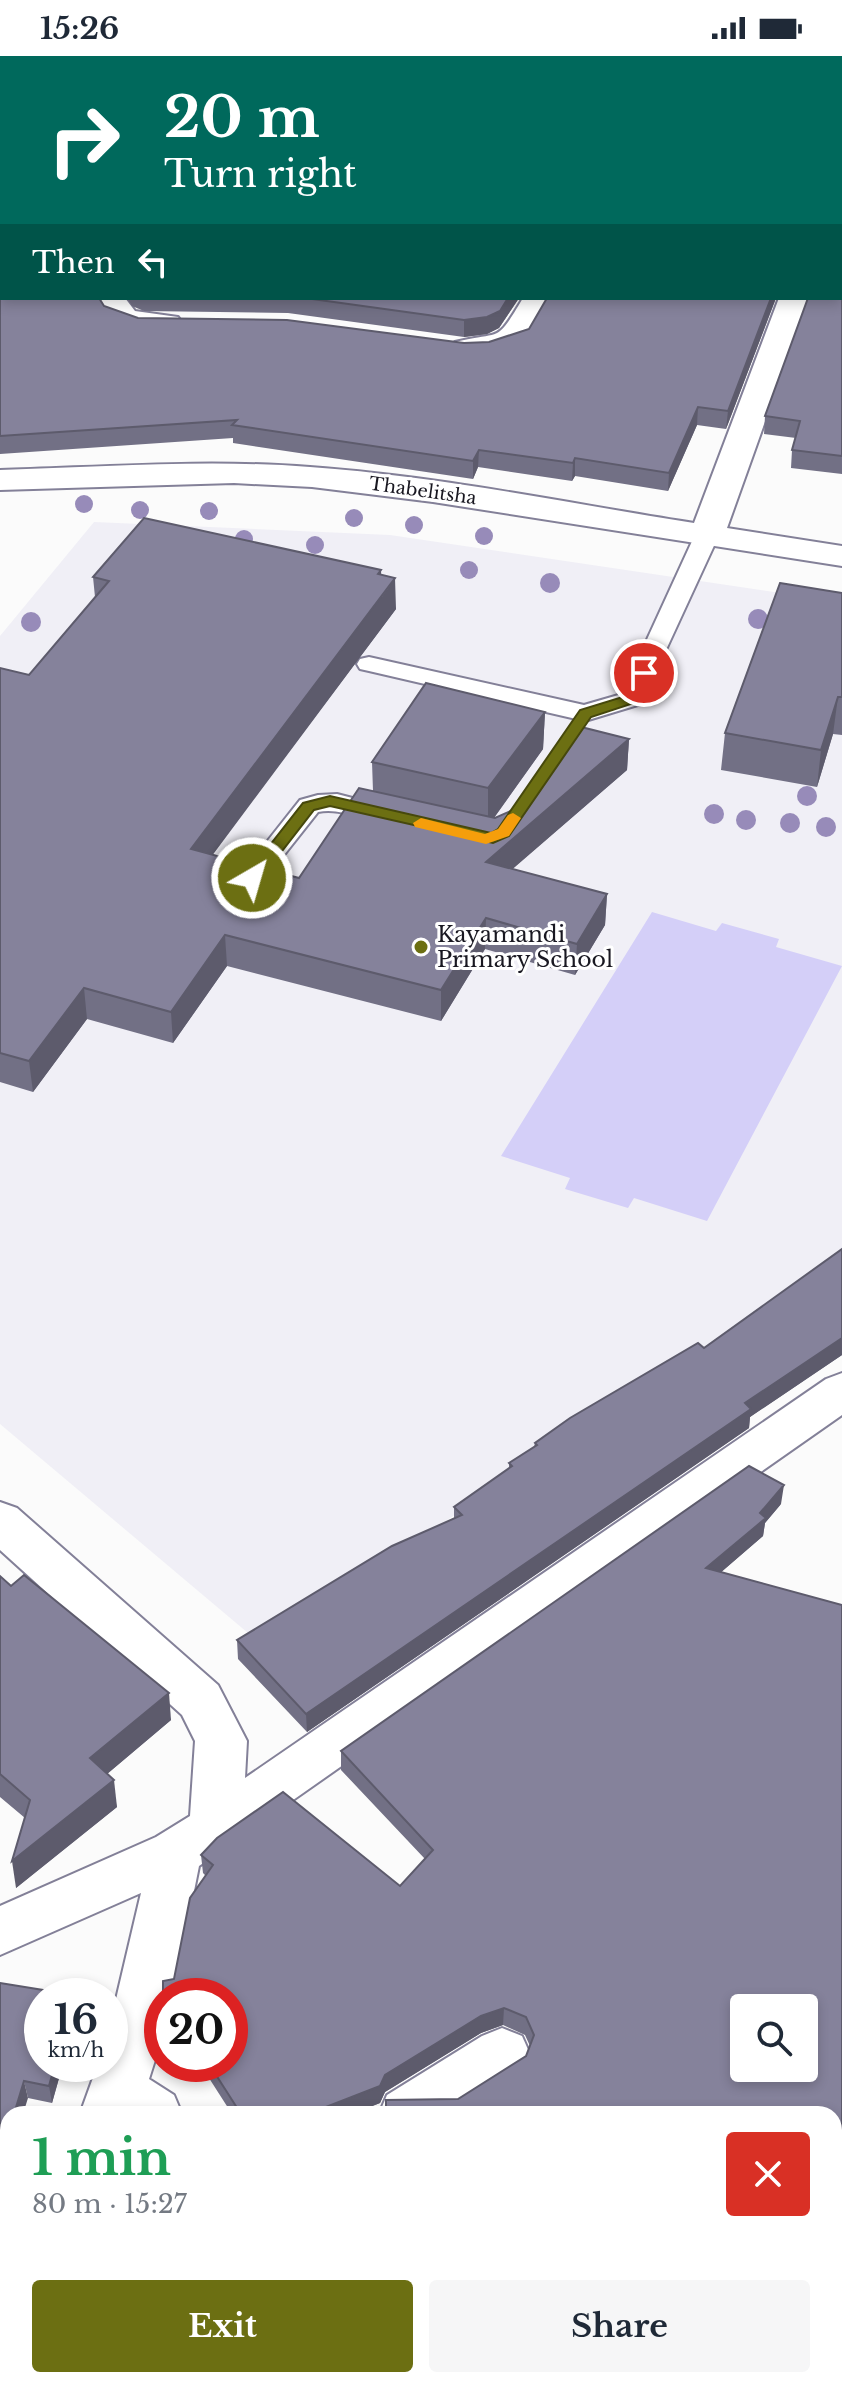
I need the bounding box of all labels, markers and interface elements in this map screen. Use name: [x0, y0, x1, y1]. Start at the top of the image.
text: 15:26: [40, 10, 119, 47]
text: 20 m: [164, 83, 320, 152]
icon: right: [32, 88, 136, 192]
text: Turn right: [164, 152, 357, 197]
icon: left: [131, 240, 175, 284]
text: Then: [32, 244, 115, 281]
street label: Thabelitsha: [368, 473, 478, 509]
pin: [610, 639, 678, 707]
icon: arrive: [622, 651, 666, 695]
position arrow: [210, 836, 294, 920]
place label: Kayamandi Primary School: [437, 921, 613, 973]
marker: Kayamandi Primary School: [412, 938, 430, 956]
speed limit sign: 20: [144, 1978, 248, 2082]
map controls: [730, 1994, 818, 2082]
button: search: [730, 1994, 818, 2082]
text: 16: [54, 1995, 98, 2045]
text: km/h: [48, 2038, 104, 2062]
text: 1 min: [32, 2128, 171, 2188]
button: close: [726, 2132, 810, 2216]
text: 80 m · 15:27: [32, 2188, 187, 2220]
button: Exit: [32, 2280, 413, 2372]
button: Share: [429, 2280, 810, 2372]

